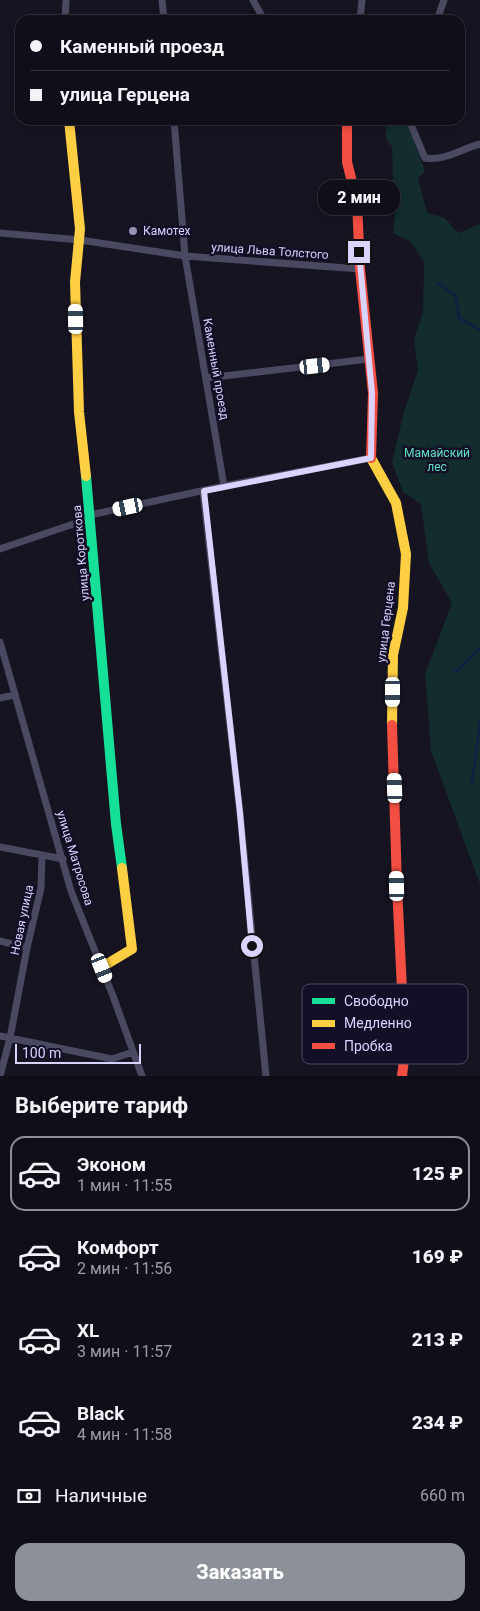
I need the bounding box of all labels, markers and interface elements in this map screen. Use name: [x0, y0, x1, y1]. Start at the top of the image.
text: Каменный проезд: [60, 35, 224, 58]
text: улица Герцена: [60, 83, 190, 106]
callout: 2 мин: [318, 180, 400, 214]
text: 2 мин: [337, 188, 381, 207]
place label: Камотех: [143, 224, 191, 238]
marker: Камотех: [127, 225, 139, 237]
street label: улица Льва Толстого: [211, 240, 329, 262]
route end: [348, 241, 370, 263]
car: [68, 304, 83, 334]
street label: Каменный проезд: [200, 317, 232, 421]
car: [299, 357, 330, 375]
park label: Мамайский лес: [404, 446, 470, 474]
car: [111, 497, 144, 517]
street label: улица Короткова: [70, 505, 92, 601]
street label: улица Герцена: [374, 581, 398, 663]
car: [385, 677, 400, 707]
car: [386, 773, 403, 803]
street label: улица Матросова: [54, 809, 96, 907]
car: [389, 871, 404, 901]
street label: Новая улица: [8, 884, 36, 956]
route start: [241, 935, 263, 957]
car: [89, 951, 114, 985]
legend: [302, 984, 468, 1064]
text: Свободно: [344, 993, 409, 1009]
text: Медленно: [344, 1015, 412, 1031]
text: Пробка: [344, 1038, 393, 1054]
scale bar: [15, 1041, 141, 1064]
text: 100 m: [22, 1045, 61, 1061]
text: Выберите тариф: [15, 1093, 188, 1118]
icon: car: [17, 1151, 62, 1196]
text: Эконом: [77, 1153, 146, 1176]
text: 125 ₽: [412, 1162, 463, 1185]
text: 1 мин · 11:55: [77, 1176, 172, 1195]
icon: car: [17, 1234, 62, 1279]
text: Комфорт: [77, 1236, 159, 1259]
text: 169 ₽: [412, 1245, 463, 1268]
text: 2 мин · 11:56: [77, 1259, 172, 1278]
icon: car: [17, 1317, 62, 1362]
text: XL: [77, 1319, 99, 1342]
text: 213 ₽: [412, 1328, 463, 1351]
text: 3 мин · 11:57: [77, 1342, 172, 1361]
icon: car: [17, 1400, 62, 1445]
text: Black: [77, 1402, 124, 1425]
text: 234 ₽: [412, 1411, 463, 1434]
text: 4 мин · 11:58: [77, 1425, 172, 1444]
icon: cash: [15, 1482, 43, 1510]
text: Наличные: [55, 1484, 147, 1507]
text: 660 m: [420, 1486, 465, 1505]
button: Заказать: [15, 1543, 465, 1601]

